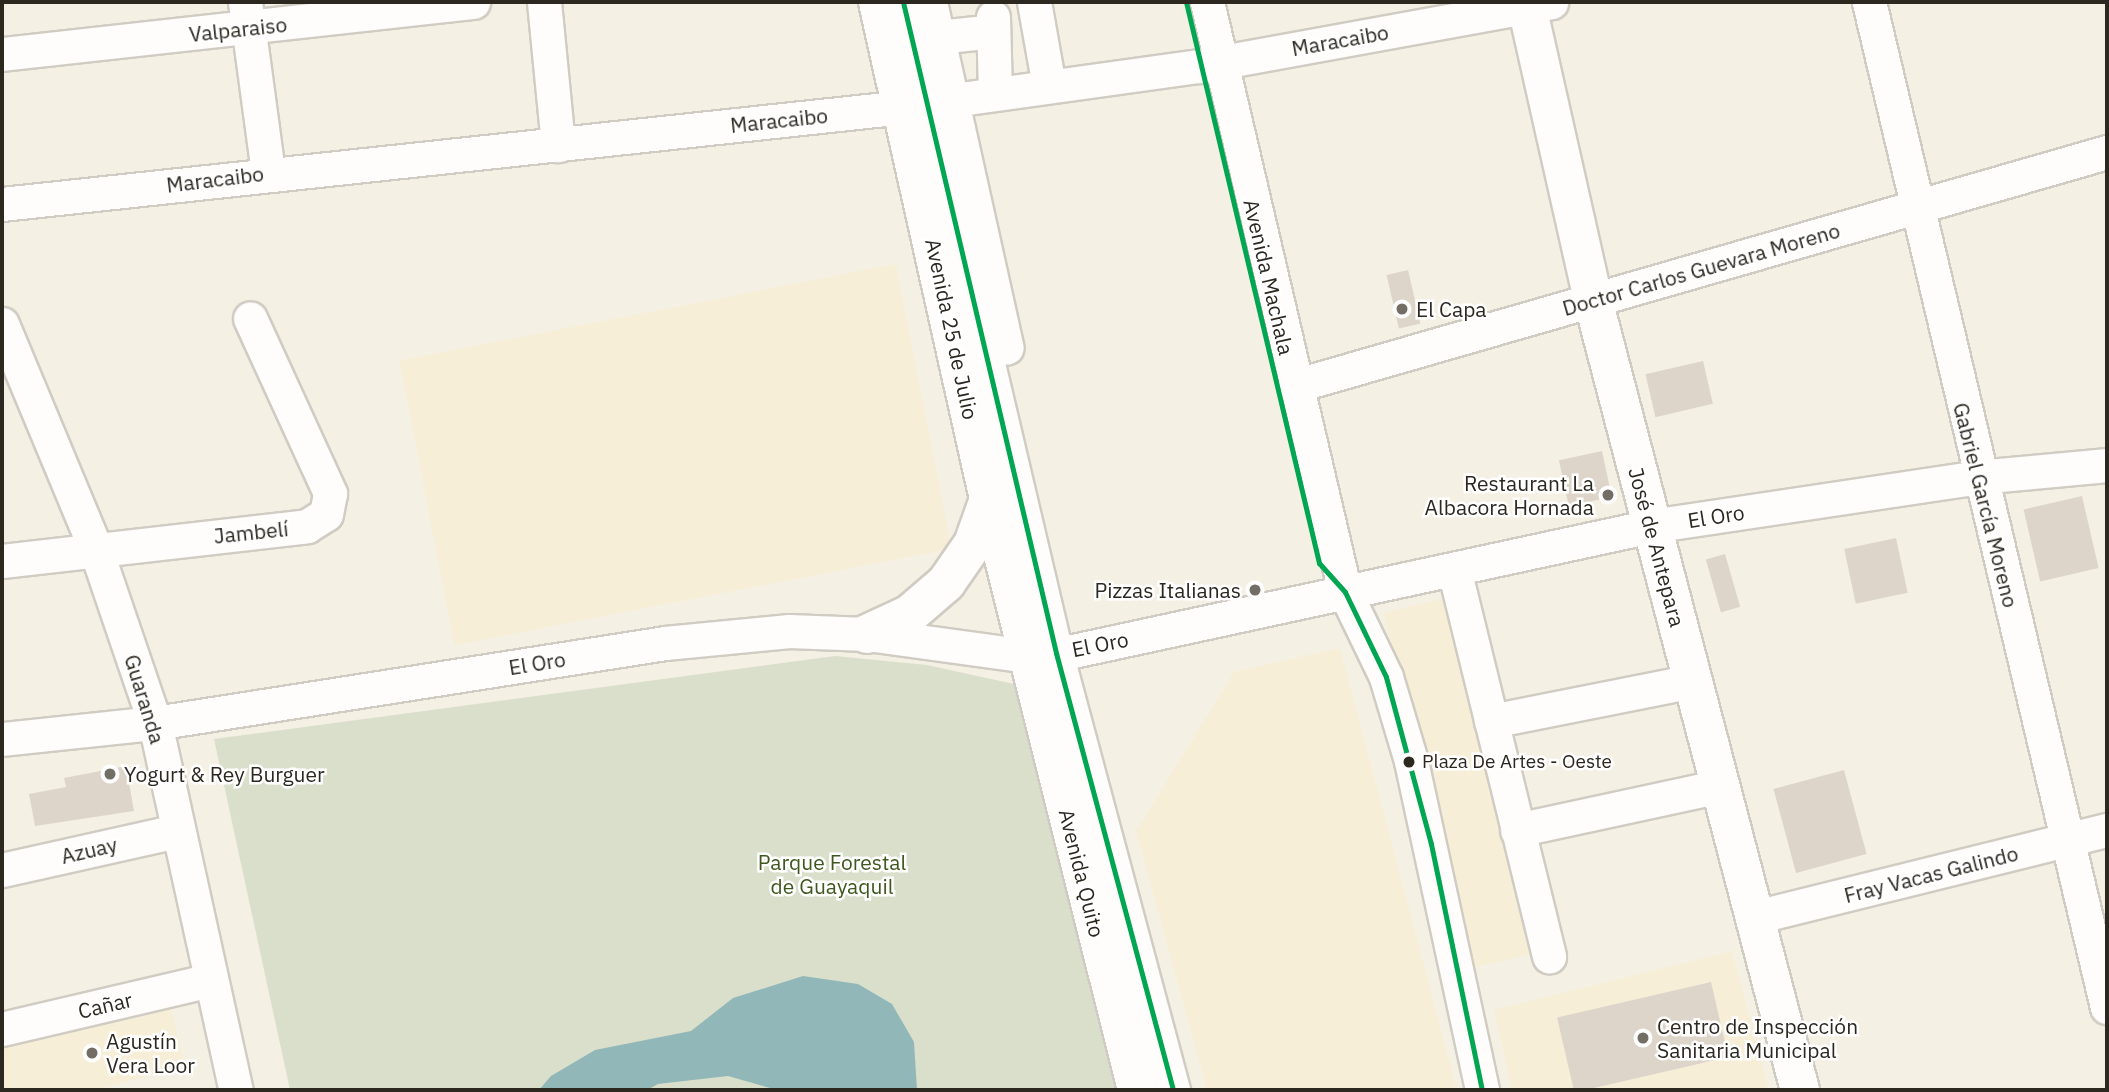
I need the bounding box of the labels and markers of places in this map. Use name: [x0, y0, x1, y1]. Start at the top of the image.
place label: El Capa: [1416, 296, 1487, 322]
marker: El Capa: [1394, 301, 1410, 317]
place label: Restaurant La Albacora Hornada: [1425, 470, 1594, 520]
marker: Restaurant La Albacora Hornada: [1600, 487, 1616, 503]
place label: Pizzas Italianas: [1095, 577, 1241, 603]
marker: Pizzas Italianas: [1247, 582, 1263, 598]
place label: Plaza De Artes - Oeste: [1422, 751, 1612, 773]
marker: Plaza De Artes - Oeste: [1402, 755, 1416, 769]
place label: Yogurt & Rey Burguer: [124, 761, 325, 787]
marker: Yogurt & Rey Burguer: [102, 766, 118, 782]
place label: Centro de Inspección Sanitaria Municipal: [1657, 1013, 1858, 1063]
place label: Agustín Vera Loor: [106, 1028, 195, 1078]
marker: Centro de Inspección Sanitaria Municipal: [1635, 1030, 1651, 1046]
marker: Agustín Vera Loor: [84, 1045, 100, 1061]

